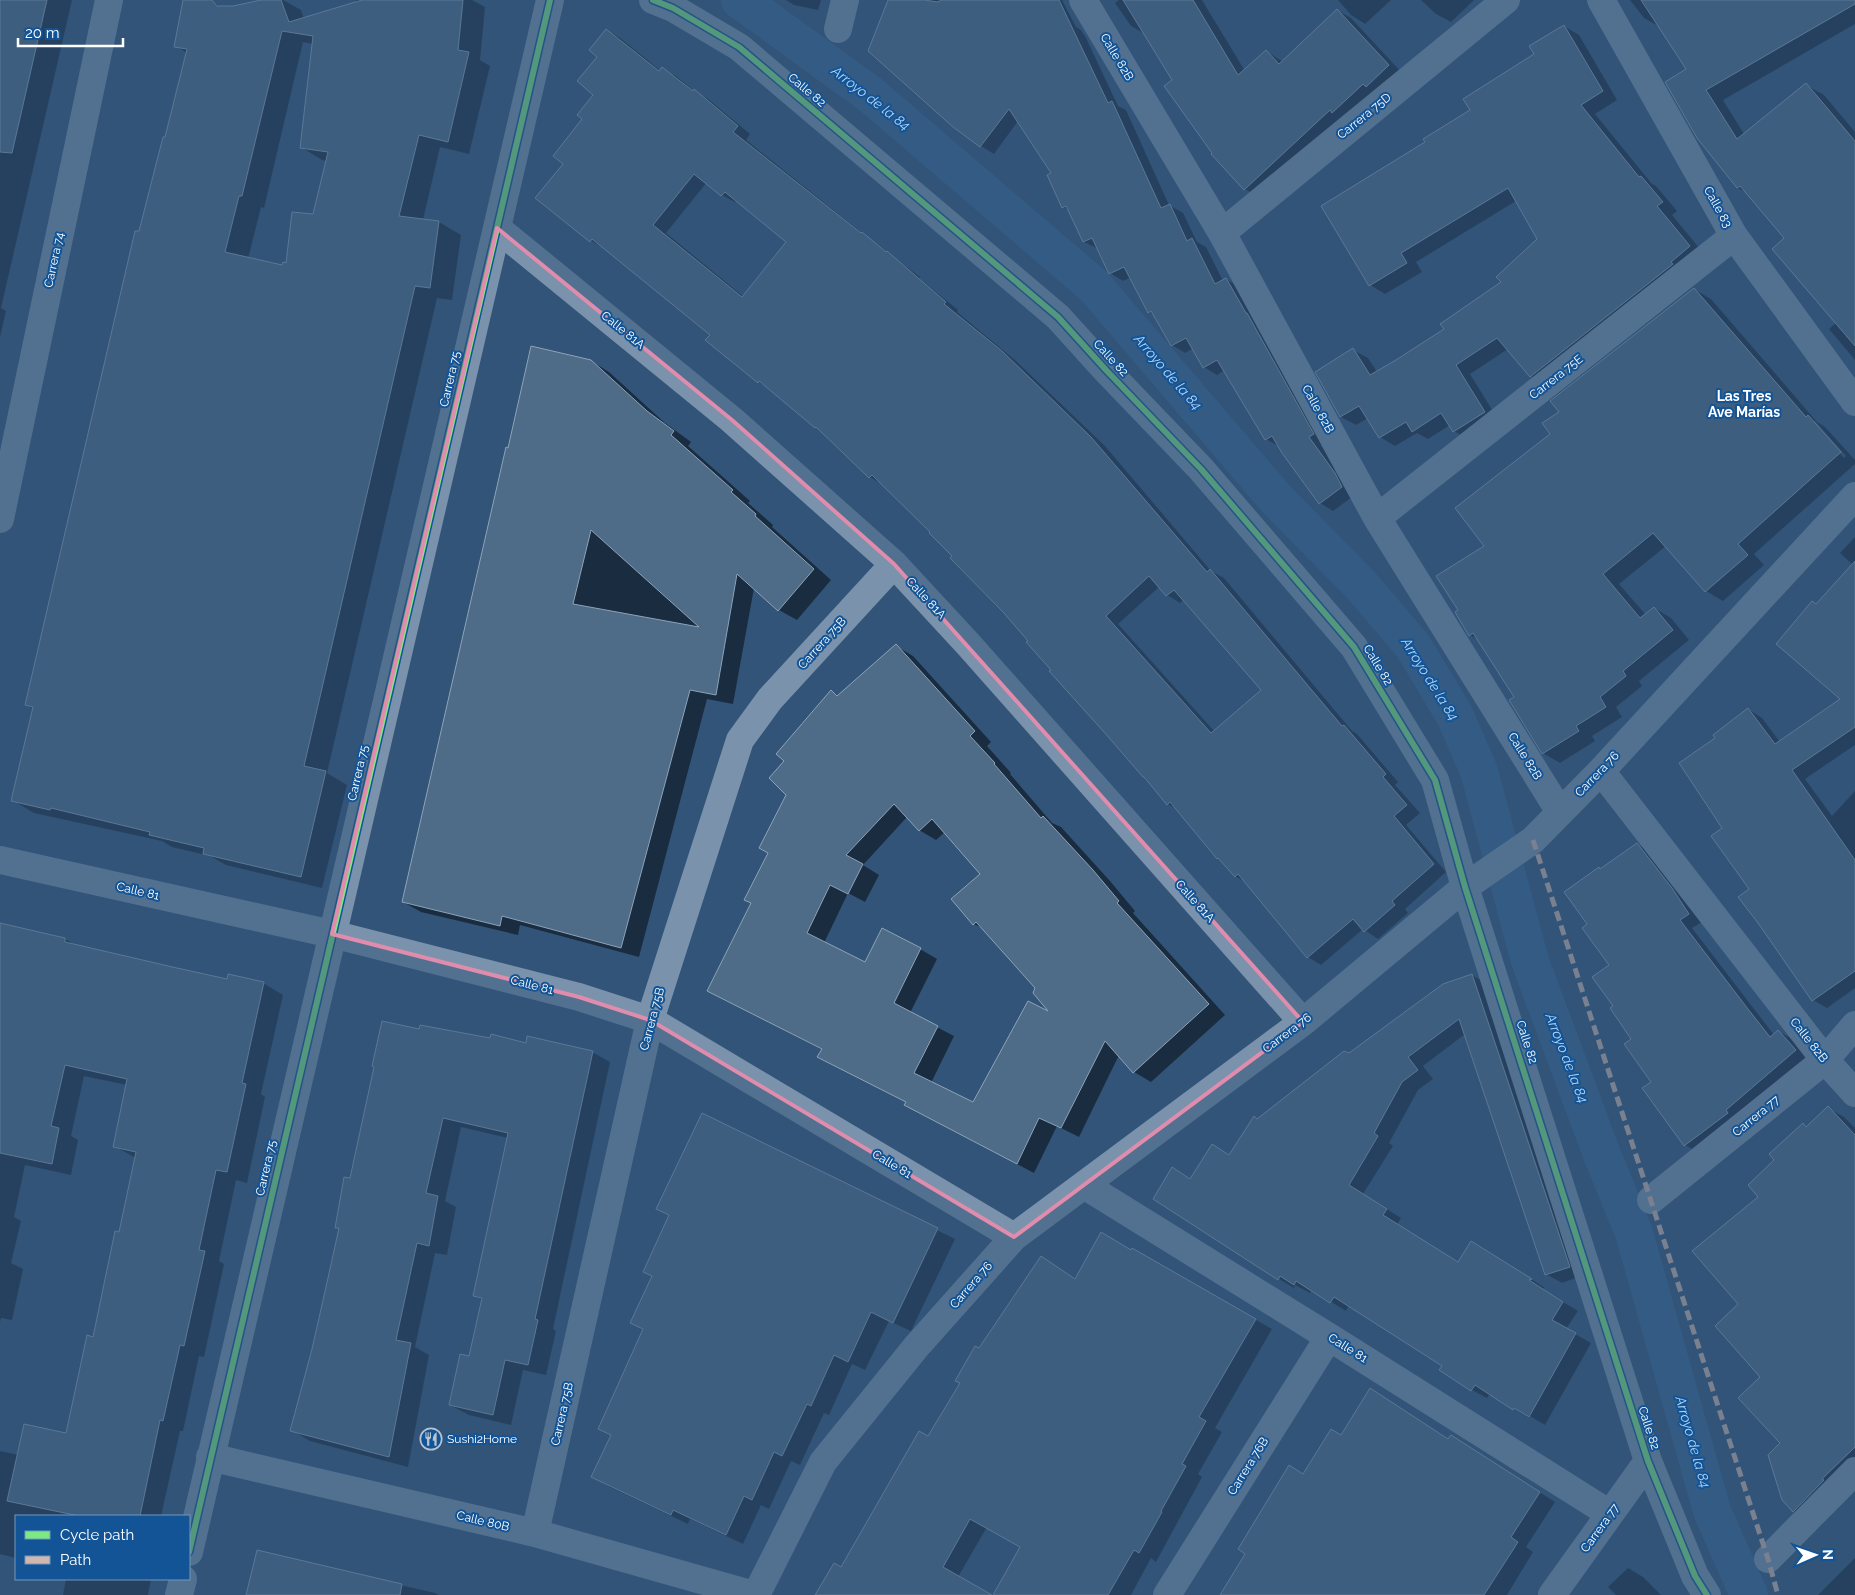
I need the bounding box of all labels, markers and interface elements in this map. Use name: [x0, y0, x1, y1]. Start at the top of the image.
scale bar: [18, 15, 122, 47]
text: 20 m: [25, 24, 60, 42]
street label: Calle 82B: [1097, 31, 1137, 83]
water label: Arroyo de la 84: [828, 62, 913, 133]
street label: Calle 82: [785, 70, 829, 110]
street label: Carrera 75D: [1334, 90, 1394, 142]
street label: Calle 83: [1701, 184, 1735, 230]
street label: Carrera 74: [41, 231, 67, 289]
street label: Calle 81A: [598, 308, 648, 352]
water label: Arroyo de la 84: [1130, 330, 1205, 413]
street label: Calle 82: [1091, 337, 1131, 379]
street label: Carrera 75: [437, 349, 463, 408]
street label: Carrera 75E: [1527, 352, 1585, 402]
street label: Calle 82B: [1299, 383, 1337, 435]
district label: Las Tres Ave Marías: [1708, 388, 1780, 420]
street label: Calle 81A: [903, 574, 949, 622]
street label: Carrera 75B: [795, 614, 849, 672]
water label: Arroyo de la 84: [1398, 634, 1462, 723]
street label: Calle 82: [1360, 642, 1396, 688]
street label: Calle 82B: [1505, 730, 1545, 782]
street label: Carrera 75: [345, 743, 371, 802]
street label: Carrera 76: [1572, 748, 1622, 800]
street label: Calle 81A: [1172, 877, 1218, 925]
street label: Calle 81: [115, 879, 161, 903]
street label: Calle 81: [509, 973, 555, 997]
street label: Carrera 75B: [637, 986, 667, 1052]
street label: Carrera 76: [1260, 1010, 1314, 1056]
water label: Arroyo de la 84: [1542, 1010, 1591, 1105]
street label: Calle 82B: [1787, 1015, 1831, 1065]
street label: Calle 82: [1513, 1019, 1541, 1065]
street label: Carrera 77: [1730, 1092, 1783, 1139]
street label: Carrera 75: [253, 1138, 279, 1197]
street label: Calle 81: [870, 1147, 914, 1181]
street label: Carrera 76: [947, 1259, 995, 1311]
street label: Calle 81: [1326, 1330, 1370, 1366]
street label: Carrera 75B: [548, 1381, 576, 1447]
water label: Arroyo de la 84: [1672, 1393, 1714, 1490]
street label: Calle 82: [1635, 1405, 1663, 1451]
restaurant icon: Sushi2Home: [419, 1427, 443, 1451]
place label: Sushi2Home: [447, 1432, 517, 1446]
street label: Carrera 76B: [1225, 1435, 1271, 1497]
street label: Carrera 77: [1578, 1500, 1623, 1555]
street label: Calle 80B: [455, 1508, 511, 1534]
legend: [15, 1515, 190, 1580]
text: Cycle path: [60, 1526, 134, 1544]
north arrow: [1790, 1530, 1840, 1580]
text: N: [1820, 1549, 1836, 1560]
text: Path: [60, 1551, 91, 1569]

